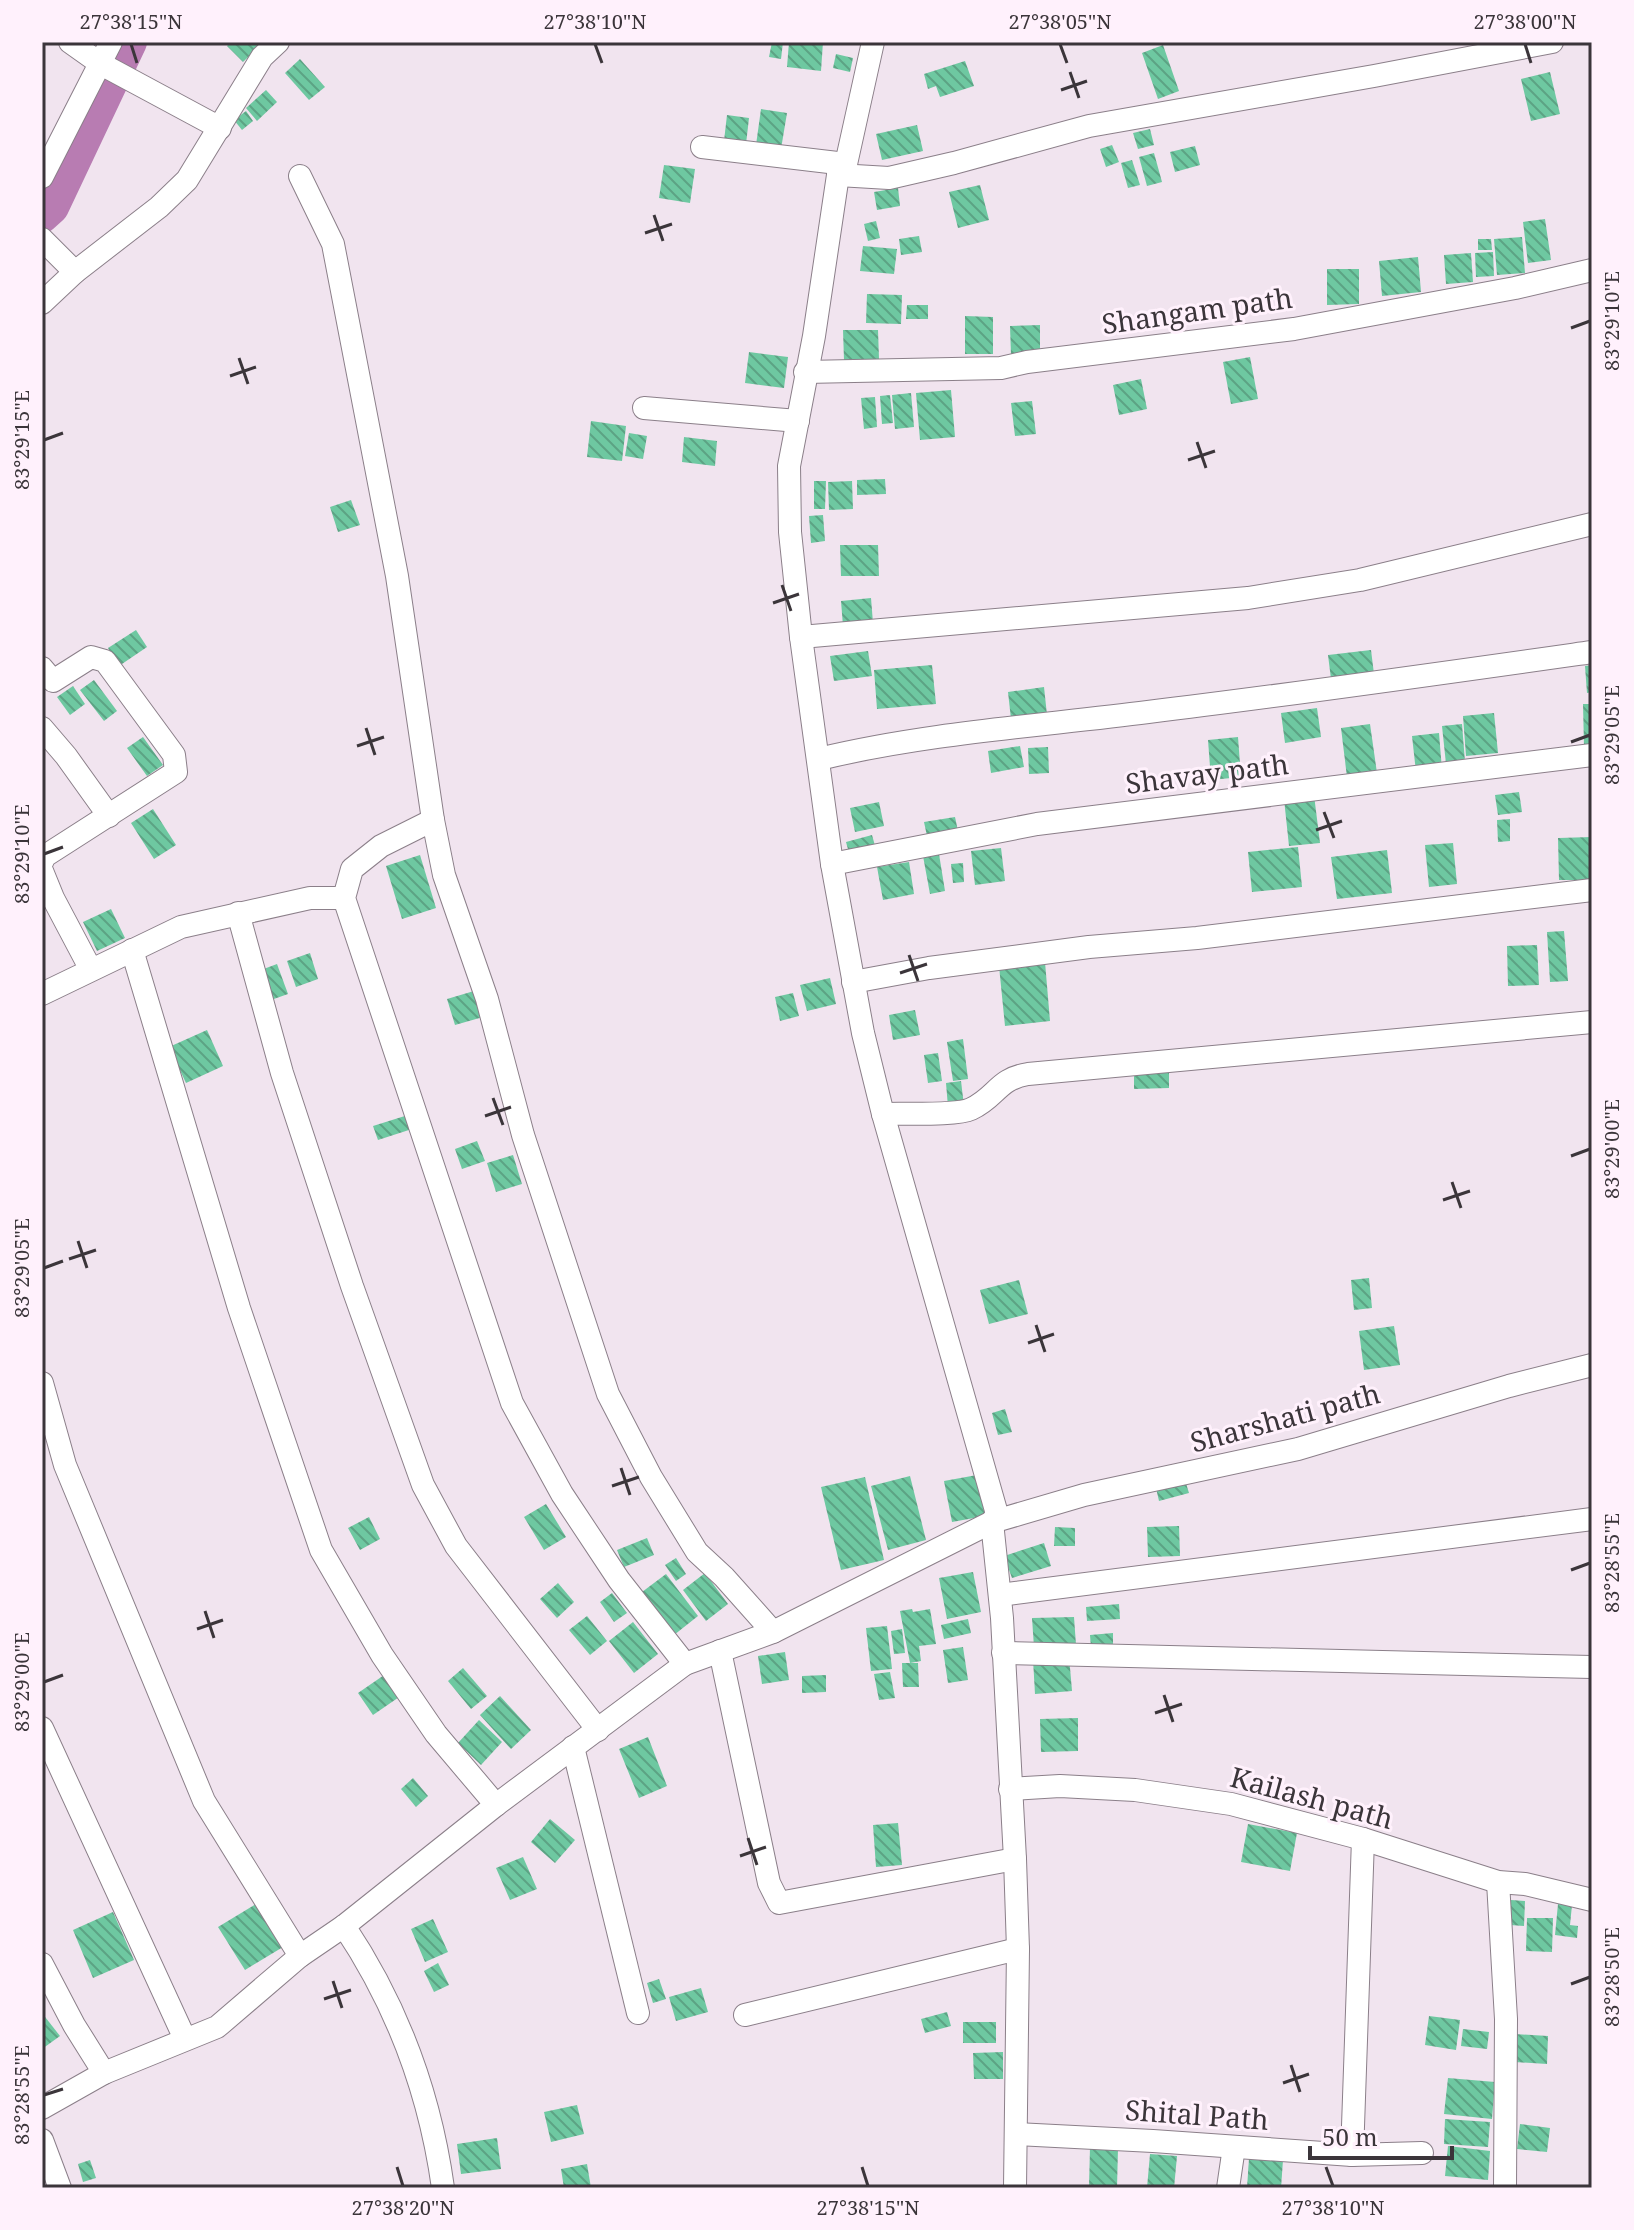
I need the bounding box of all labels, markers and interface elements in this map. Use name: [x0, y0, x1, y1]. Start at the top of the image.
text: 27°38'15"N: [80, 8, 182, 35]
text: 27°38'10"N: [544, 8, 646, 35]
text: 27°38'05"N: [1009, 8, 1111, 35]
text: 27°38'00"N: [1474, 8, 1576, 35]
text: 83°29'10"E: [1598, 271, 1625, 371]
street label: Shangam path: [1099, 278, 1295, 342]
text: 83°29'15"E: [8, 390, 35, 490]
text: 83°29'05"E: [1598, 685, 1625, 785]
street label: Shavay path: [1123, 744, 1291, 802]
text: 83°29'10"E: [8, 804, 35, 904]
text: 83°29'00"E: [1598, 1099, 1625, 1199]
text: 83°29'05"E: [8, 1218, 35, 1318]
street label: Sharshati path: [1186, 1373, 1384, 1461]
text: 83°28'55"E: [1598, 1513, 1625, 1613]
text: 83°29'00"E: [8, 1632, 35, 1732]
street label: Kailash path: [1226, 1757, 1398, 1837]
text: 83°28'50"E: [1598, 1927, 1625, 2027]
text: 83°28'55"E: [8, 2045, 35, 2145]
street label: Shital Path: [1124, 2090, 1270, 2138]
scale bar: [1310, 2110, 1452, 2160]
text: 50 m: [1322, 2120, 1378, 2153]
text: 27°38'20"N: [352, 2194, 454, 2221]
text: 27°38'15"N: [817, 2194, 919, 2221]
text: 27°38'10"N: [1282, 2194, 1384, 2221]

